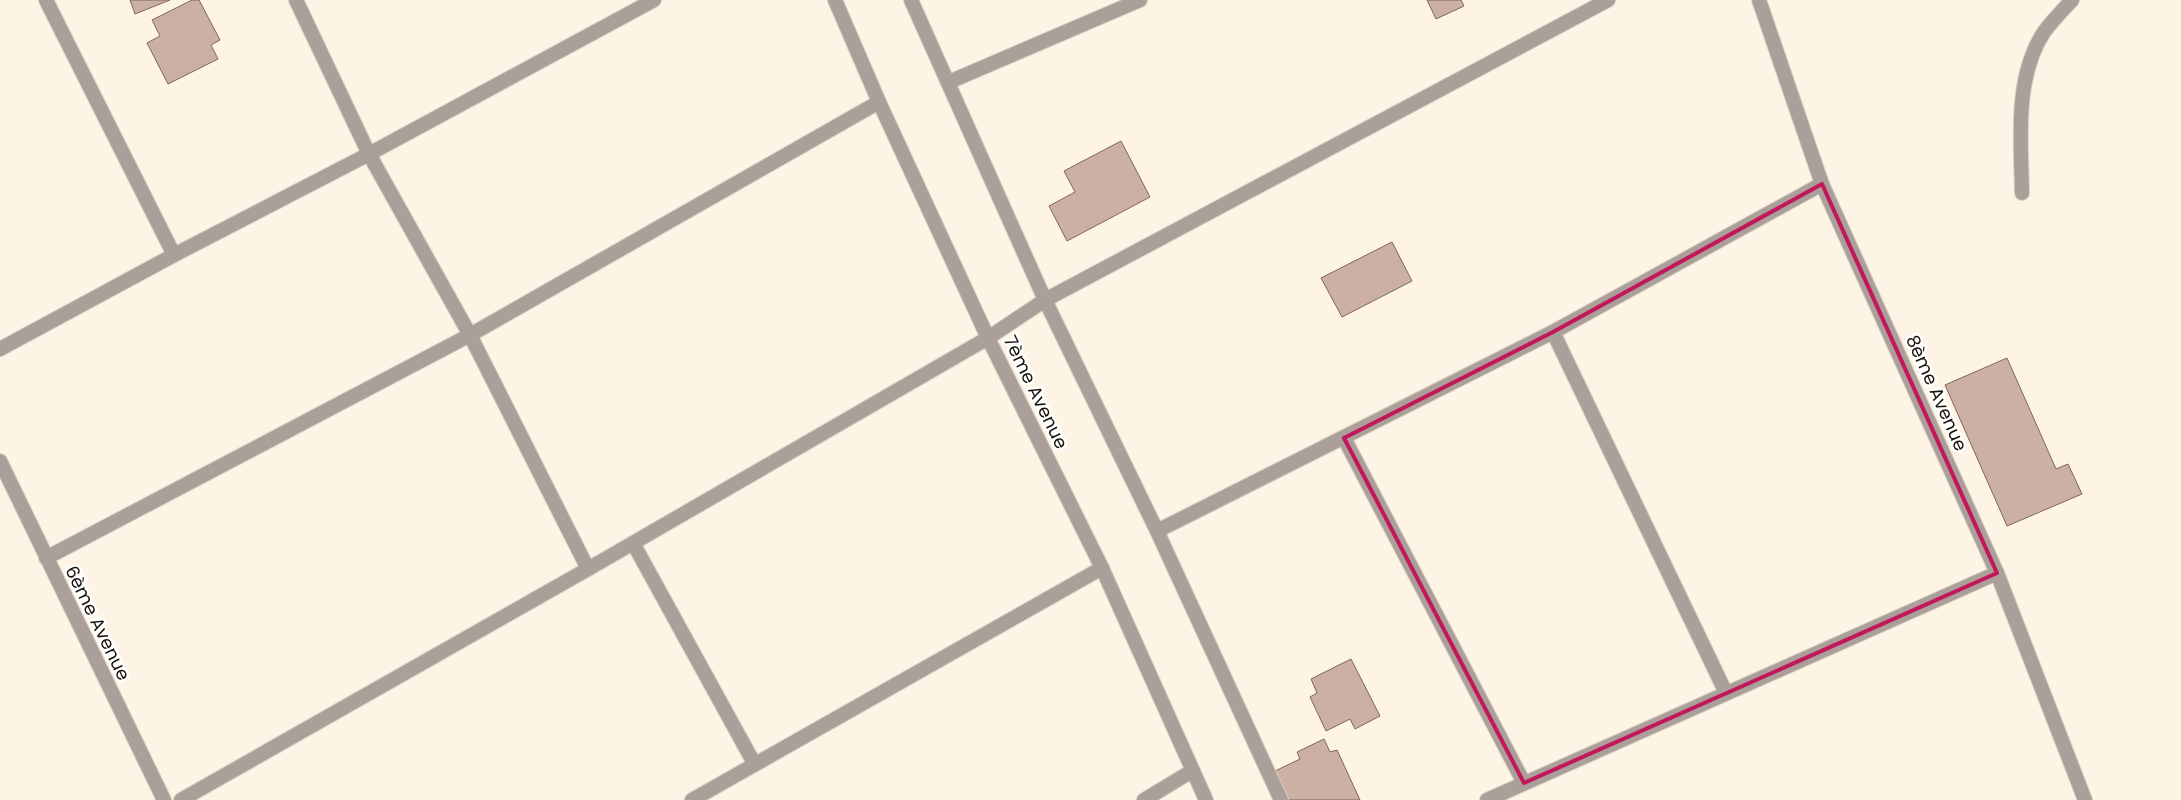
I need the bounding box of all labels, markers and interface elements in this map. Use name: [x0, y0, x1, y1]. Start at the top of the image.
street label: 7ème Avenue: [998, 331, 1074, 453]
street label: 8ème Avenue: [1900, 331, 1974, 455]
street label: 6ème Avenue: [59, 561, 137, 685]

